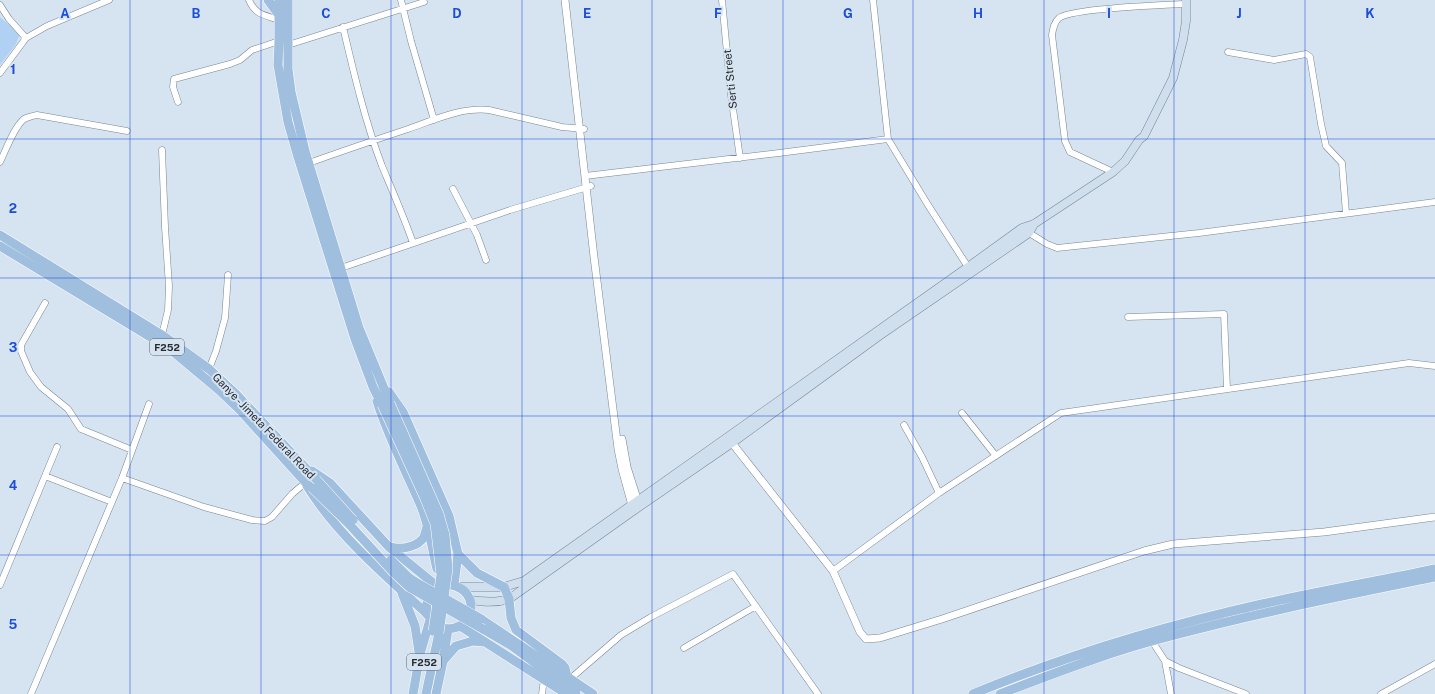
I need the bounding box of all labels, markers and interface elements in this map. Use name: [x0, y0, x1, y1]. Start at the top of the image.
text: A: [60, 6, 70, 21]
text: B: [192, 6, 201, 21]
text: C: [321, 6, 331, 21]
text: D: [452, 6, 462, 21]
text: E: [583, 6, 591, 21]
text: F: [714, 6, 722, 21]
text: G: [843, 6, 853, 21]
text: H: [973, 6, 983, 21]
text: I: [1107, 6, 1111, 21]
text: J: [1236, 6, 1242, 21]
text: K: [1365, 6, 1375, 21]
street label: Serti Street: [721, 49, 739, 109]
text: 1: [10, 62, 16, 77]
text: 2: [9, 201, 17, 216]
road number: F252: [150, 339, 184, 355]
text: 3: [9, 340, 18, 355]
street label: Ganye - Jimeta Federal Road: [210, 371, 318, 481]
text: 4: [9, 478, 18, 493]
text: 5: [9, 617, 18, 632]
road number: F252: [407, 654, 441, 670]

